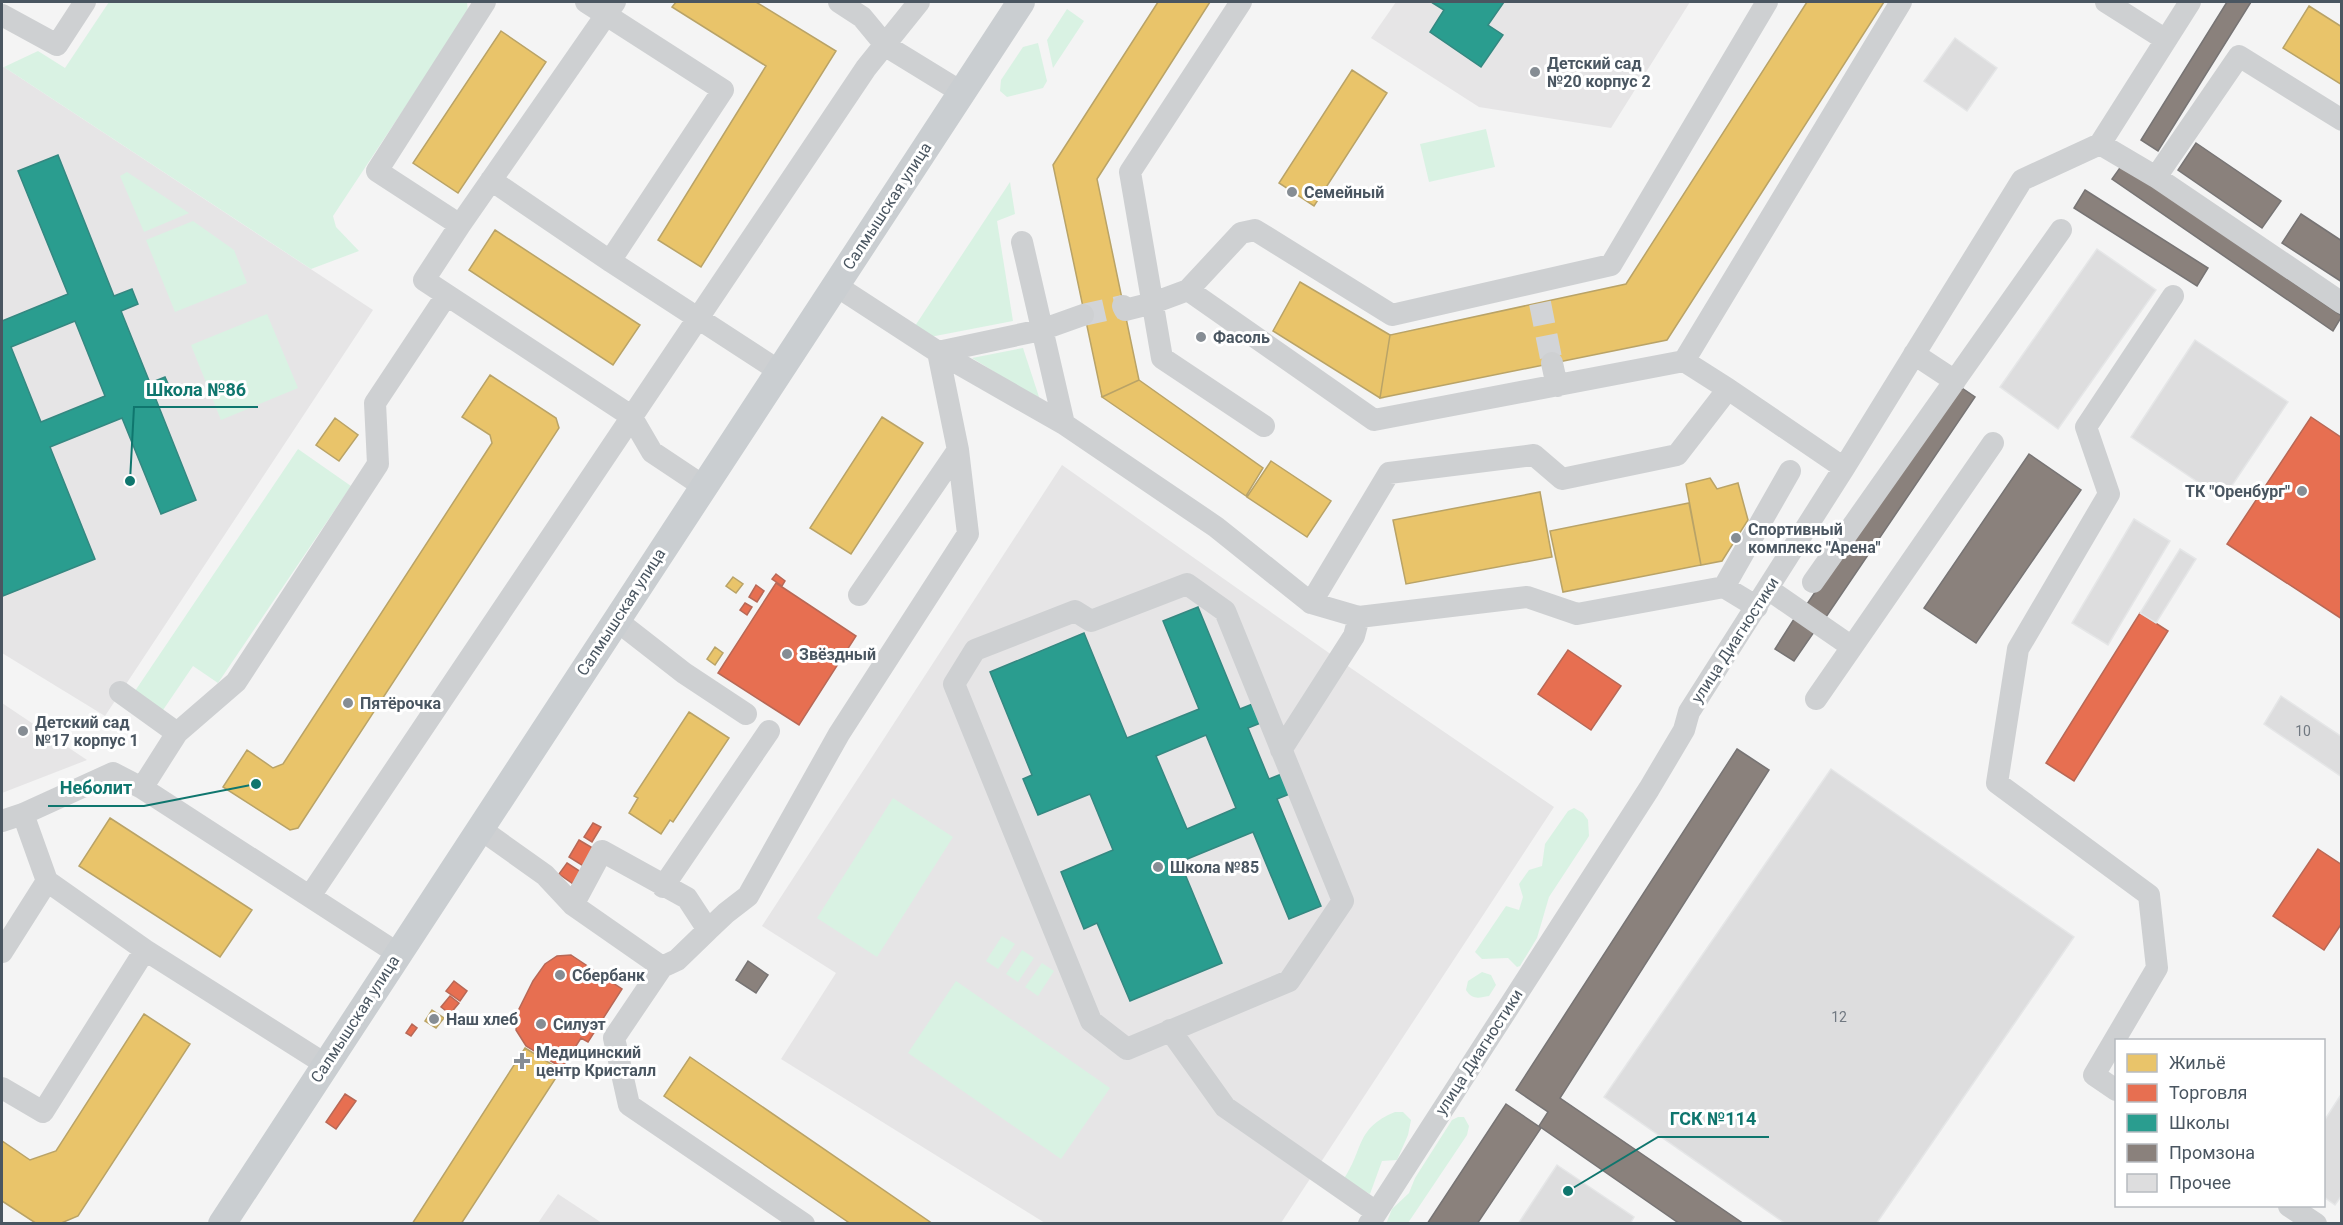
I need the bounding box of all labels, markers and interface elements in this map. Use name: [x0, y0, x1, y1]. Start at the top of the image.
place label: Детский сад №20 корпус 2: [1547, 54, 1651, 91]
marker: Детский сад №20 корпус 2: [1528, 65, 1542, 79]
street label: Салмышская улица: [839, 139, 935, 273]
place label: Семейный: [1304, 183, 1384, 202]
marker: Семейный: [1285, 185, 1299, 199]
place label: Фасоль: [1213, 328, 1270, 347]
marker: Фасоль: [1194, 330, 1208, 344]
callout: Школа №86: [134, 371, 258, 407]
text: Школа №86: [146, 379, 246, 400]
place label: ТК "Оренбург": [2185, 482, 2290, 501]
marker: ТК "Оренбург": [2295, 484, 2309, 498]
place label: Спортивный комплекс "Арена": [1748, 520, 1881, 557]
marker: Спортивный комплекс "Арена": [1729, 531, 1743, 545]
street label: Салмышская улица: [573, 545, 669, 679]
street label: улица Диагностики: [1687, 574, 1783, 706]
place label: Звёздный: [799, 645, 876, 664]
marker: Звёздный: [780, 647, 794, 661]
place label: Пятёрочка: [360, 694, 441, 713]
marker: Пятёрочка: [341, 696, 355, 710]
place label: Детский сад №17 корпус 1: [35, 713, 139, 750]
house number: 10: [2295, 723, 2311, 739]
marker: Детский сад №17 корпус 1: [16, 724, 30, 738]
callout: Неболит: [48, 770, 144, 806]
text: Неболит: [60, 777, 132, 798]
place label: Школа №85: [1170, 858, 1259, 877]
marker: Школа №85: [1151, 860, 1165, 874]
street label: Салмышская улица: [307, 952, 403, 1086]
place label: Сбербанк: [572, 966, 646, 985]
marker: Сбербанк: [553, 968, 567, 982]
street label: улица Диагностики: [1431, 986, 1527, 1118]
house number: 12: [1831, 1009, 1847, 1025]
place label: Наш хлеб: [446, 1010, 518, 1029]
marker: Наш хлеб: [427, 1012, 441, 1026]
place label: Силуэт: [553, 1015, 606, 1034]
marker: Силуэт: [534, 1017, 548, 1031]
legend: [2115, 1039, 2325, 1207]
place label: Медицинский центр Кристалл: [536, 1043, 656, 1080]
marker: Медицинский центр Кристалл: [513, 1052, 531, 1070]
text: Жильё: [2169, 1052, 2225, 1073]
text: Торговля: [2169, 1082, 2247, 1103]
callout: ГСК №114: [1658, 1101, 1769, 1137]
text: ГСК №114: [1670, 1108, 1756, 1129]
text: Школы: [2169, 1112, 2230, 1133]
text: Промзона: [2169, 1142, 2255, 1163]
text: Прочее: [2169, 1172, 2231, 1193]

